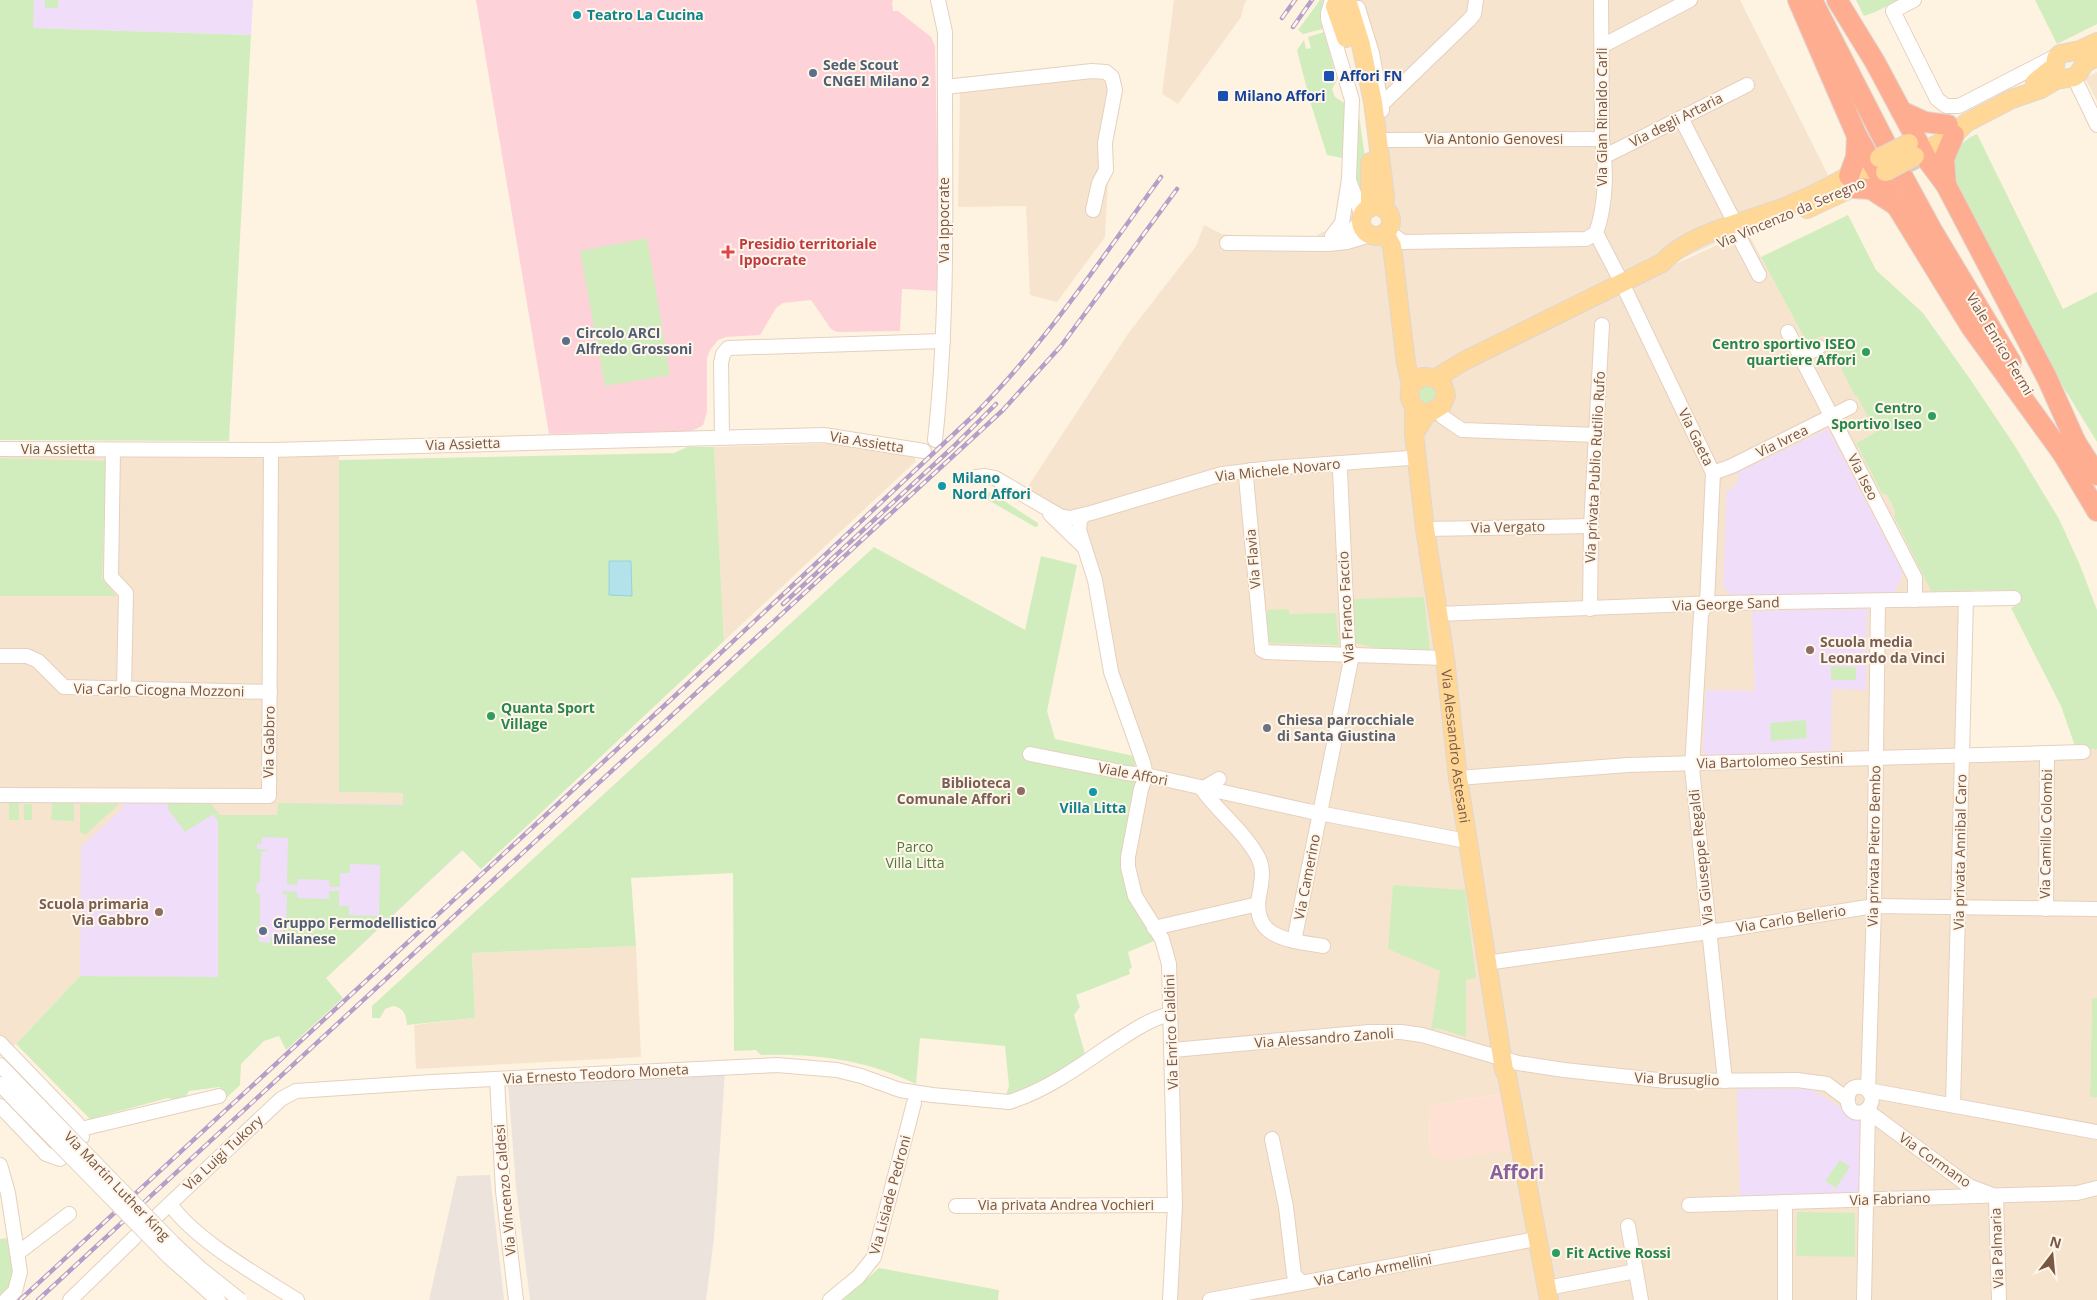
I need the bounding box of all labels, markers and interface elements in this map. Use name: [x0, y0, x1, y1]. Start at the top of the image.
place label: Teatro La Cucina: [587, 5, 704, 24]
marker: Teatro La Cucina: [571, 9, 583, 21]
street label: Via Gian Rinaldo Carli: [1592, 47, 1611, 187]
place label: Sede Scout CNGEI Milano 2: [823, 55, 929, 90]
place label: Affori FN: [1340, 66, 1403, 85]
marker: Sede Scout CNGEI Milano 2: [807, 67, 819, 79]
marker: Affori FN: [1322, 69, 1336, 83]
place label: Milano Affori: [1234, 86, 1326, 105]
street label: Via degli Artaria: [1626, 88, 1726, 151]
marker: Milano Affori: [1216, 89, 1230, 103]
street label: Via Antonio Genovesi: [1425, 129, 1563, 148]
street label: Via Vincenzo da Seregno: [1714, 173, 1868, 252]
street label: Via Ippocrate: [934, 177, 953, 263]
place label: Presidio territoriale Ippocrate: [739, 234, 877, 269]
marker: Presidio territoriale Ippocrate: [721, 245, 735, 259]
street label: Viale Enrico Fermi: [1962, 289, 2039, 399]
place label: Circolo ARCI Alfredo Grossoni: [576, 323, 692, 358]
place label: Centro sportivo ISEO quartiere Affori: [1712, 334, 1856, 369]
marker: Circolo ARCI Alfredo Grossoni: [560, 335, 572, 347]
marker: Centro sportivo ISEO quartiere Affori: [1860, 346, 1872, 358]
street label: Via privata Publio Rutilio Rufo: [1580, 370, 1609, 563]
place label: Centro Sportivo Iseo: [1831, 398, 1922, 433]
street label: Via Gaeta: [1674, 405, 1719, 469]
marker: Centro Sportivo Iseo: [1926, 410, 1938, 422]
street label: Via Ivrea: [1753, 420, 1811, 461]
street label: Via Assietta: [829, 426, 905, 457]
street label: Via Assietta: [425, 433, 501, 454]
street label: Via Assietta: [21, 439, 95, 458]
street label: Via Iseo: [1844, 450, 1883, 503]
street label: Via Michele Novaro: [1215, 453, 1341, 486]
place label: Milano Nord Affori: [952, 468, 1031, 503]
marker: Milano Nord Affori: [936, 480, 948, 492]
street label: Via Vergato: [1471, 516, 1545, 537]
street label: Via Flavia: [1240, 528, 1265, 590]
street label: Via Franco Faccio: [1333, 551, 1358, 663]
street label: Via George Sand: [1672, 592, 1780, 615]
place label: Scuola media Leonardo da Vinci: [1820, 632, 1945, 667]
marker: Scuola media Leonardo da Vinci: [1804, 644, 1816, 656]
street label: Via Alessandro Astesani: [1437, 668, 1475, 824]
street label: Via Carlo Cicogna Mozzoni: [73, 679, 245, 700]
place label: Quanta Sport Village: [501, 698, 595, 733]
street label: Via Gabbro: [258, 706, 279, 778]
marker: Quanta Sport Village: [485, 710, 497, 722]
place label: Chiesa parrocchiale di Santa Giustina: [1277, 710, 1414, 745]
marker: Chiesa parrocchiale di Santa Giustina: [1261, 722, 1273, 734]
street label: Via Bartolomeo Sestini: [1696, 748, 1844, 773]
street label: Viale Affori: [1097, 757, 1170, 790]
street label: Via privata Pietro Bembo: [1863, 765, 1884, 927]
street label: Via Camillo Colombi: [2035, 769, 2056, 899]
place label: Biblioteca Comunale Affori: [897, 773, 1011, 808]
street label: Via privata Annibal Caro: [1949, 774, 1970, 930]
marker: Biblioteca Comunale Affori: [1015, 785, 1027, 797]
marker: Villa Litta: [1087, 786, 1099, 798]
street label: Via Giuseppe Regaldi: [1684, 788, 1717, 926]
place label: Villa Litta: [1060, 798, 1126, 817]
street label: Via Camerino: [1289, 832, 1324, 921]
park label: Parco Villa Litta: [886, 837, 944, 872]
place label: Scuola primaria Via Gabbro: [39, 894, 149, 929]
street label: Via Carlo Bellerio: [1735, 900, 1847, 937]
marker: Scuola primaria Via Gabbro: [153, 906, 165, 918]
place label: Gruppo Fermodellistico Milanese: [273, 913, 437, 948]
marker: Gruppo Fermodellistico Milanese: [257, 925, 269, 937]
street label: Via Enrico Cialdini: [1159, 974, 1182, 1090]
street label: Via Alessandro Zanoli: [1254, 1023, 1394, 1052]
street label: Via Ernesto Teodoro Moneta: [503, 1059, 689, 1088]
street label: Via Brusuglio: [1634, 1068, 1720, 1089]
street label: Via Luigi Tukory: [179, 1110, 267, 1194]
street label: Via Vincenzo Caldesi: [489, 1123, 520, 1257]
street label: Via Martin Luther King: [60, 1127, 175, 1245]
street label: Via Cormano: [1895, 1128, 1975, 1191]
street label: Via Lisiade Pedroni: [864, 1133, 915, 1257]
district label: Affori: [1490, 1159, 1544, 1185]
street label: Via Fabriano: [1849, 1188, 1931, 1209]
street label: Via privata Andrea Vochieri: [978, 1195, 1154, 1214]
street label: Via Palmaria: [1986, 1207, 2007, 1289]
north arrow: [2027, 1230, 2077, 1280]
text: N: [2048, 1231, 2064, 1253]
place label: Fit Active Rossi: [1566, 1243, 1671, 1262]
marker: Fit Active Rossi: [1550, 1247, 1562, 1259]
street label: Via Carlo Armellini: [1313, 1249, 1433, 1290]

